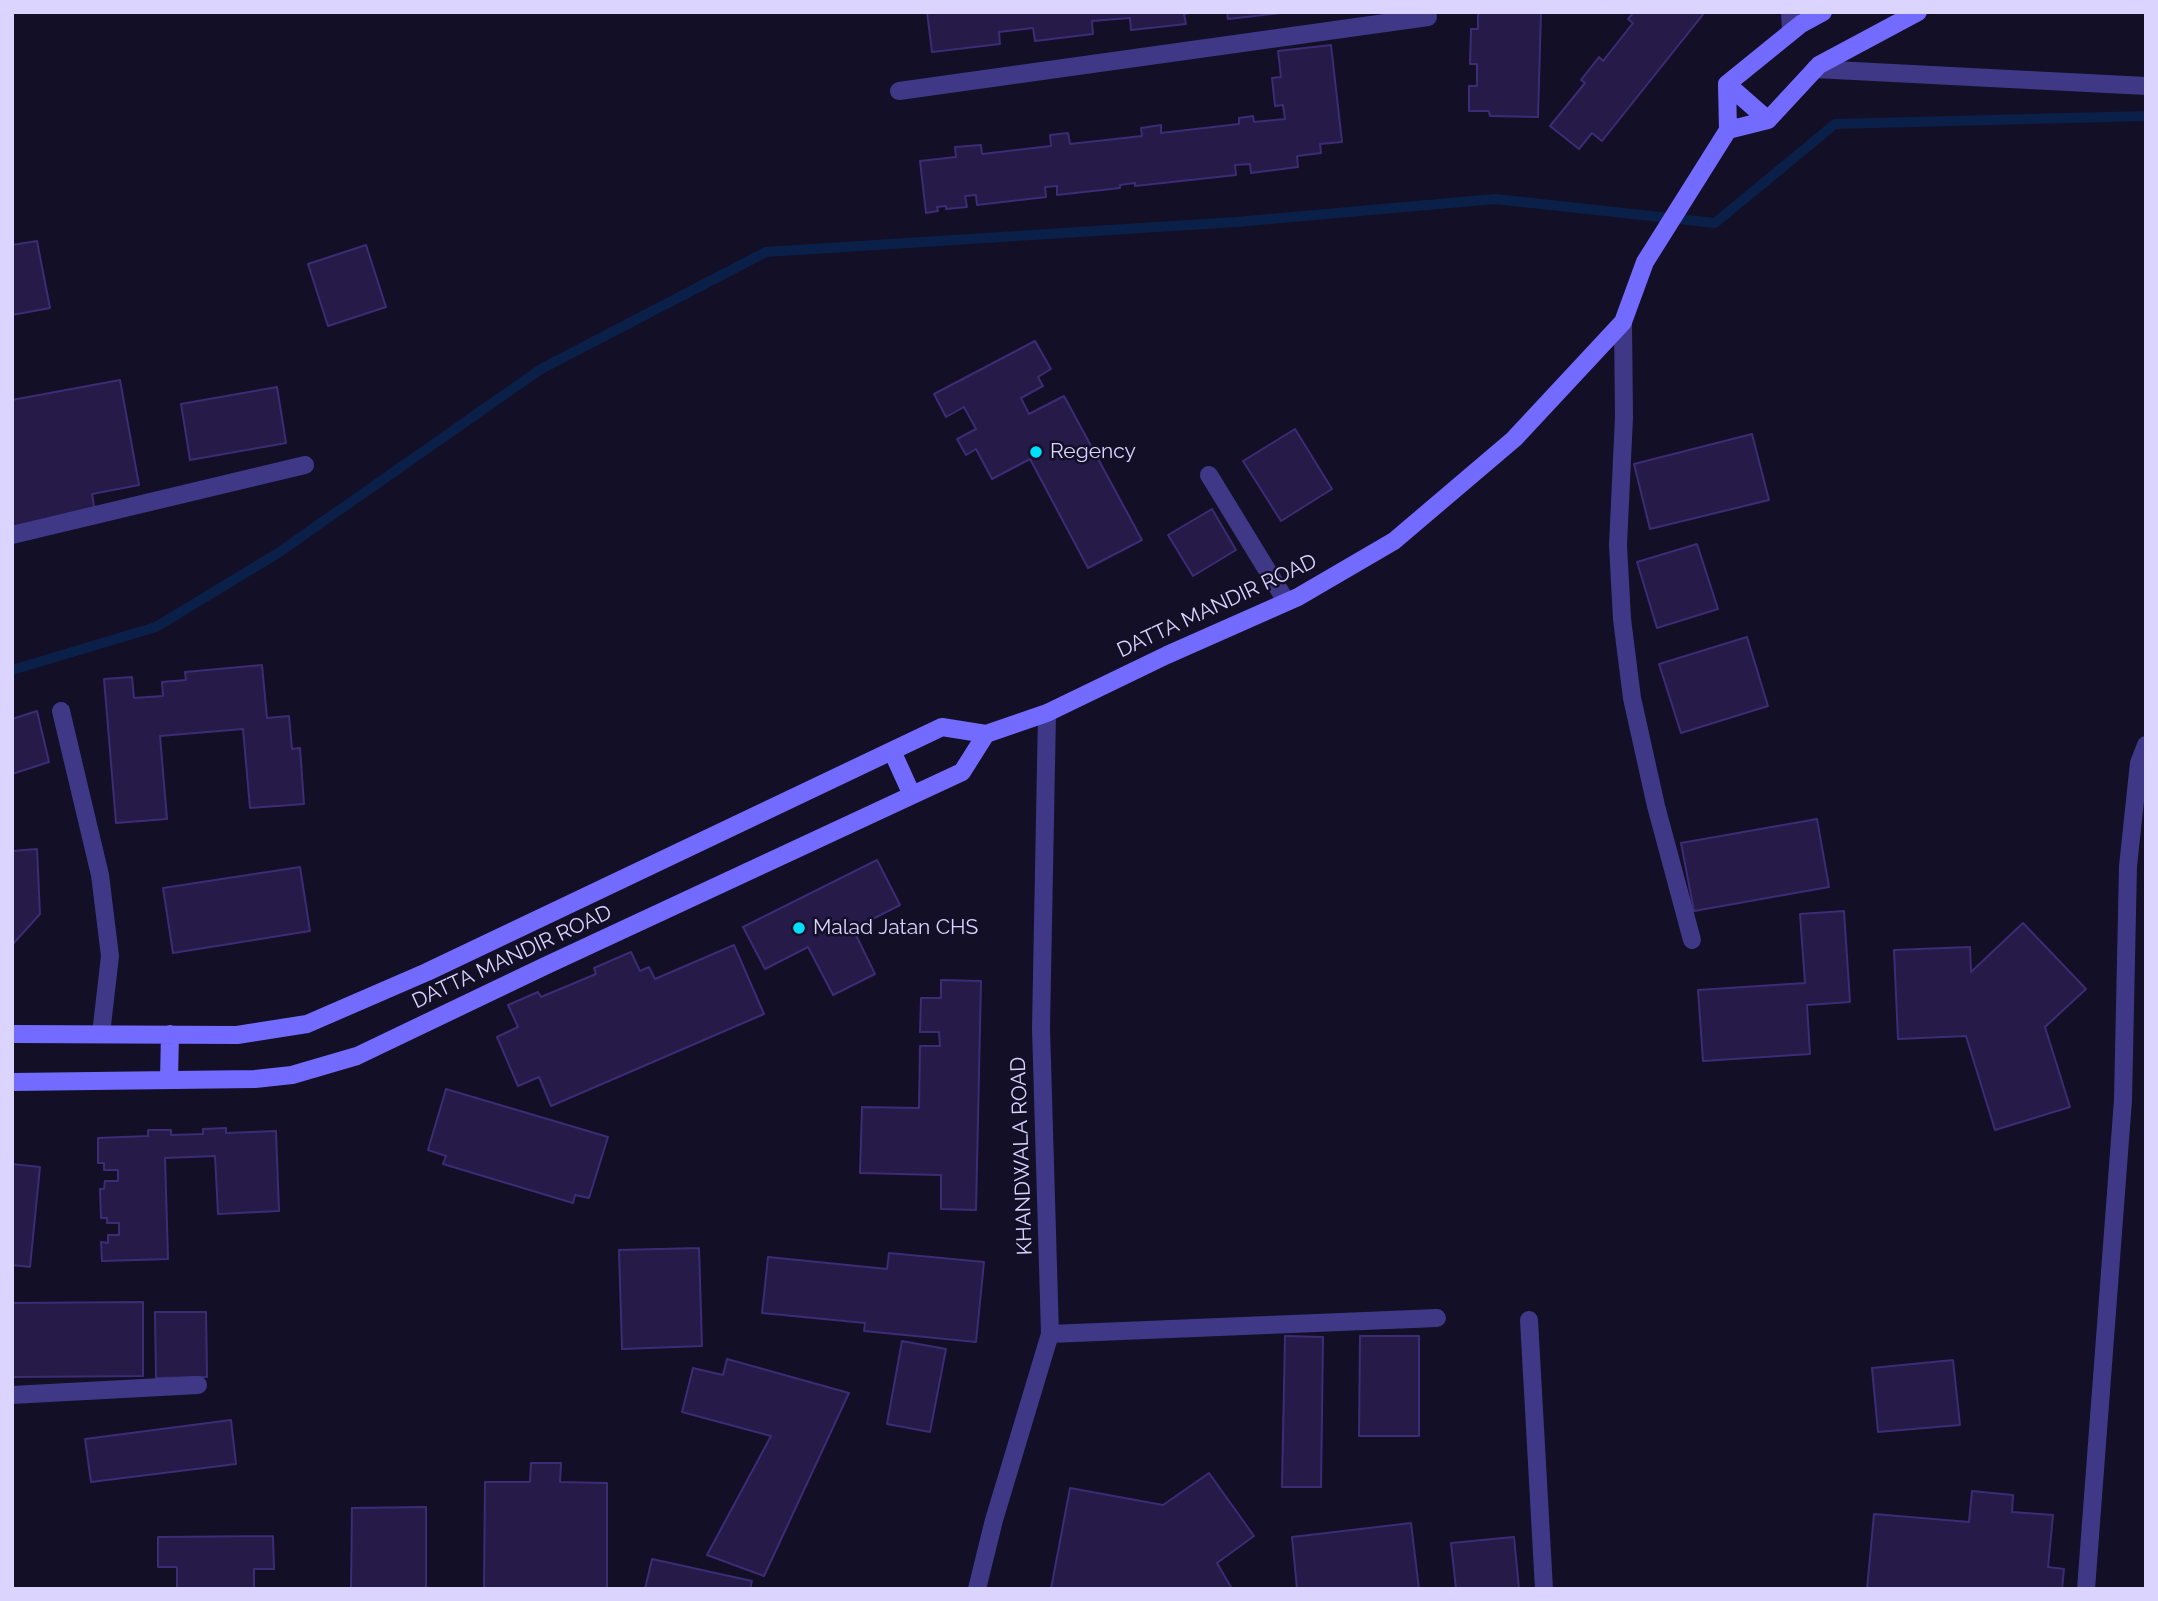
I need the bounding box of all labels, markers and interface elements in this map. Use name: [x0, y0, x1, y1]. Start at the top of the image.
place label: Regency: [1050, 439, 1136, 465]
marker: Regency: [1028, 444, 1044, 460]
street label: DATTA MANDIR ROAD: [1113, 549, 1321, 663]
street label: DATTA MANDIR ROAD: [408, 900, 616, 1014]
place label: Malad Jatan CHS: [813, 915, 978, 941]
marker: Malad Jatan CHS: [791, 920, 807, 936]
street label: KHANDWALA ROAD: [1006, 1056, 1038, 1256]

